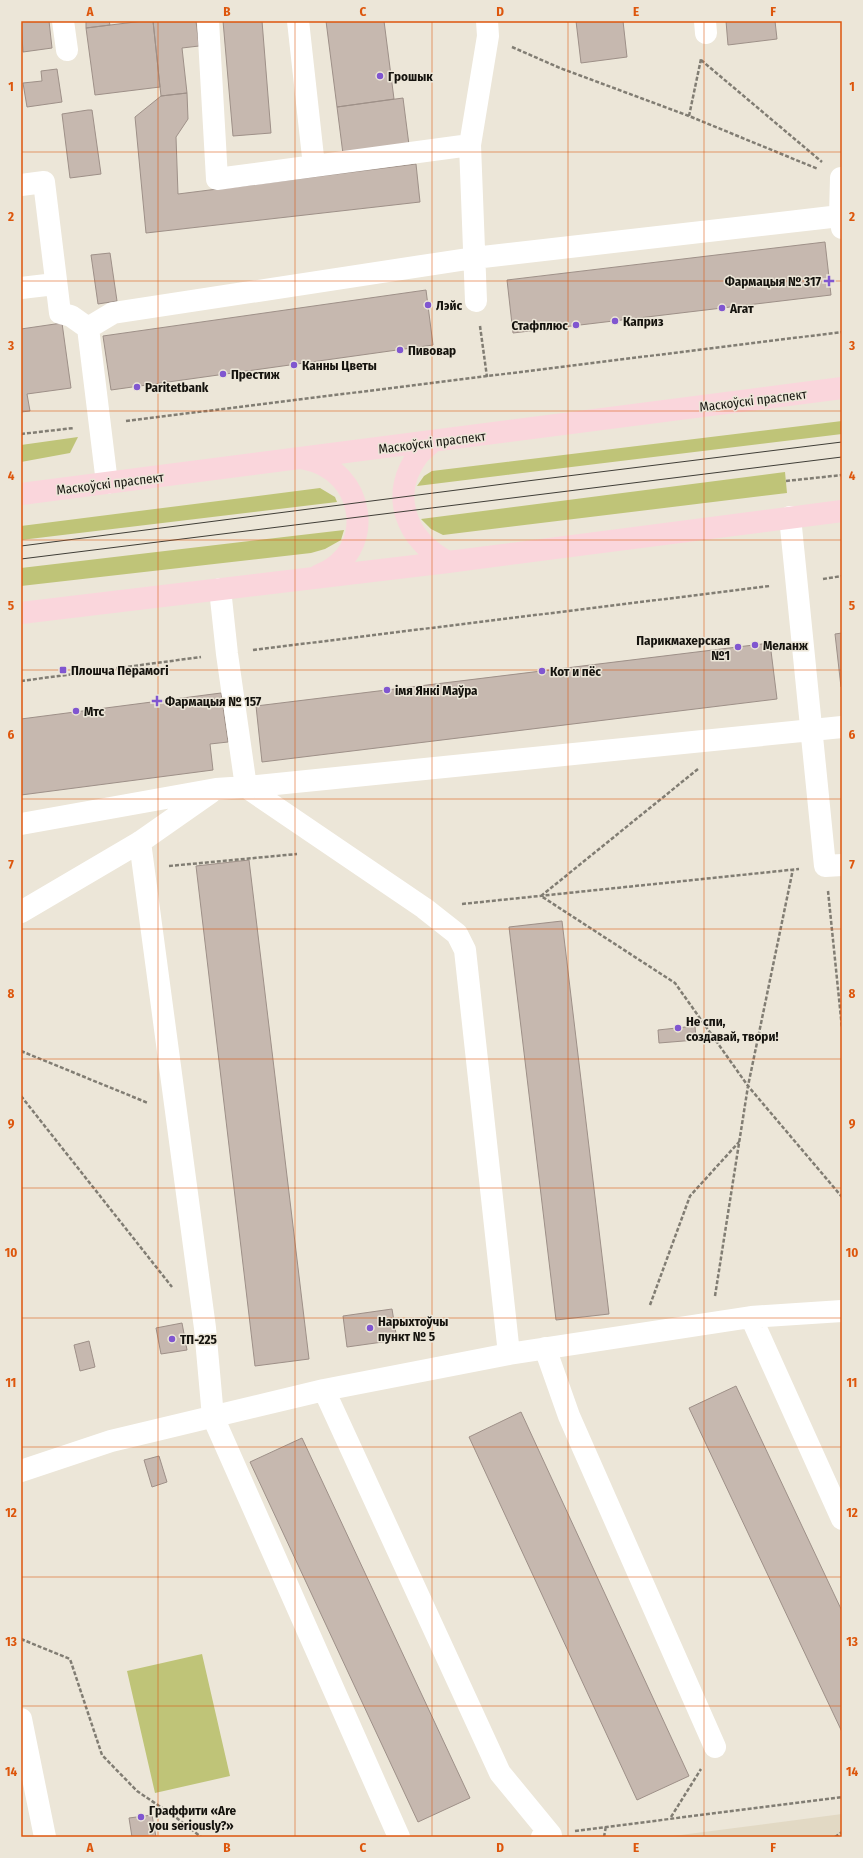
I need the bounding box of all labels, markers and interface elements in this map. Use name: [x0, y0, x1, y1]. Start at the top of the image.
text: A: [85, 4, 94, 19]
text: B: [223, 4, 231, 19]
text: C: [360, 4, 367, 19]
text: D: [496, 4, 504, 19]
text: E: [633, 4, 639, 19]
text: F: [770, 4, 776, 19]
place label: Грошык: [388, 69, 433, 84]
marker: Грошык: [375, 71, 385, 81]
text: 1: [8, 79, 14, 94]
text: 1: [849, 79, 855, 94]
text: 2: [7, 209, 14, 224]
text: 2: [848, 209, 855, 224]
place label: Фармацыя № 317: [725, 274, 821, 289]
marker: Фармацыя № 317: [824, 276, 834, 286]
place label: Лэйс: [436, 298, 462, 313]
marker: Лэйс: [423, 300, 433, 310]
place label: Агат: [729, 301, 754, 316]
marker: Агат: [717, 303, 727, 313]
place label: Каприз: [623, 314, 664, 329]
marker: Каприз: [610, 316, 620, 326]
place label: Стафплюс: [511, 318, 568, 333]
marker: Стафплюс: [571, 320, 581, 330]
text: 3: [7, 338, 14, 353]
text: 3: [848, 338, 855, 353]
place label: Пивовар: [408, 343, 456, 358]
marker: Пивовар: [395, 345, 405, 355]
place label: Канны Цветы: [302, 358, 377, 373]
marker: Канны Цветы: [289, 360, 299, 370]
place label: Престиж: [231, 367, 280, 382]
marker: Престиж: [218, 369, 228, 379]
place label: Paritetbank: [145, 380, 209, 395]
marker: Paritetbank: [132, 382, 142, 392]
street label: Маскоўскі праспект: [699, 386, 808, 415]
street label: Маскоўскі праспект: [378, 428, 487, 457]
text: 4: [8, 468, 15, 483]
text: 4: [849, 468, 856, 483]
street label: Маскоўскі праспект: [56, 469, 165, 498]
text: 5: [8, 598, 14, 613]
text: 5: [849, 598, 855, 613]
place label: Парикмахерская №1: [636, 633, 730, 663]
place label: Меланж: [763, 638, 808, 653]
marker: Меланж: [750, 640, 760, 650]
marker: Парикмахерская №1: [733, 642, 743, 652]
place label: Плошча Перамогі: [71, 663, 169, 678]
place label: Кот и пёс: [550, 664, 601, 679]
marker: Плошча Перамогі: [58, 665, 68, 675]
marker: Кот и пёс: [537, 666, 547, 676]
place label: імя Янкі Маўра: [395, 683, 478, 698]
marker: імя Янкі Маўра: [382, 685, 392, 695]
place label: Фармацыя № 157: [165, 694, 262, 709]
marker: Фармацыя № 157: [152, 696, 162, 706]
place label: Мтс: [84, 704, 104, 719]
marker: Мтс: [71, 706, 81, 716]
text: 6: [8, 727, 15, 742]
text: 6: [849, 727, 856, 742]
text: 7: [8, 857, 14, 872]
text: 7: [849, 857, 855, 872]
text: 8: [8, 986, 15, 1001]
text: 8: [849, 986, 856, 1001]
place label: Не спи, создавай, твори!: [686, 1014, 778, 1044]
marker: Не спи, создавай, твори!: [673, 1023, 683, 1033]
text: 9: [8, 1116, 15, 1131]
text: 9: [849, 1116, 856, 1131]
text: 10: [5, 1245, 17, 1260]
text: 10: [846, 1245, 858, 1260]
place label: Нарыхтоўчы пункт № 5: [378, 1314, 448, 1344]
marker: Нарыхтоўчы пункт № 5: [365, 1323, 375, 1333]
place label: ТП-225: [180, 1332, 217, 1347]
marker: ТП-225: [167, 1334, 177, 1344]
text: 11: [6, 1375, 16, 1390]
text: 11: [847, 1375, 857, 1390]
text: 12: [5, 1505, 17, 1520]
text: 12: [846, 1505, 858, 1520]
text: 13: [5, 1634, 17, 1649]
text: 13: [846, 1634, 858, 1649]
text: 14: [5, 1764, 17, 1779]
text: 14: [846, 1764, 858, 1779]
place label: Граффити «Are you seriously?»: [148, 1803, 237, 1833]
marker: Граффити «Are you seriously?»: [136, 1812, 146, 1822]
text: A: [85, 1840, 94, 1855]
text: B: [223, 1840, 231, 1855]
text: C: [360, 1840, 367, 1855]
text: D: [496, 1840, 504, 1855]
text: E: [633, 1840, 639, 1855]
text: F: [770, 1840, 776, 1855]

